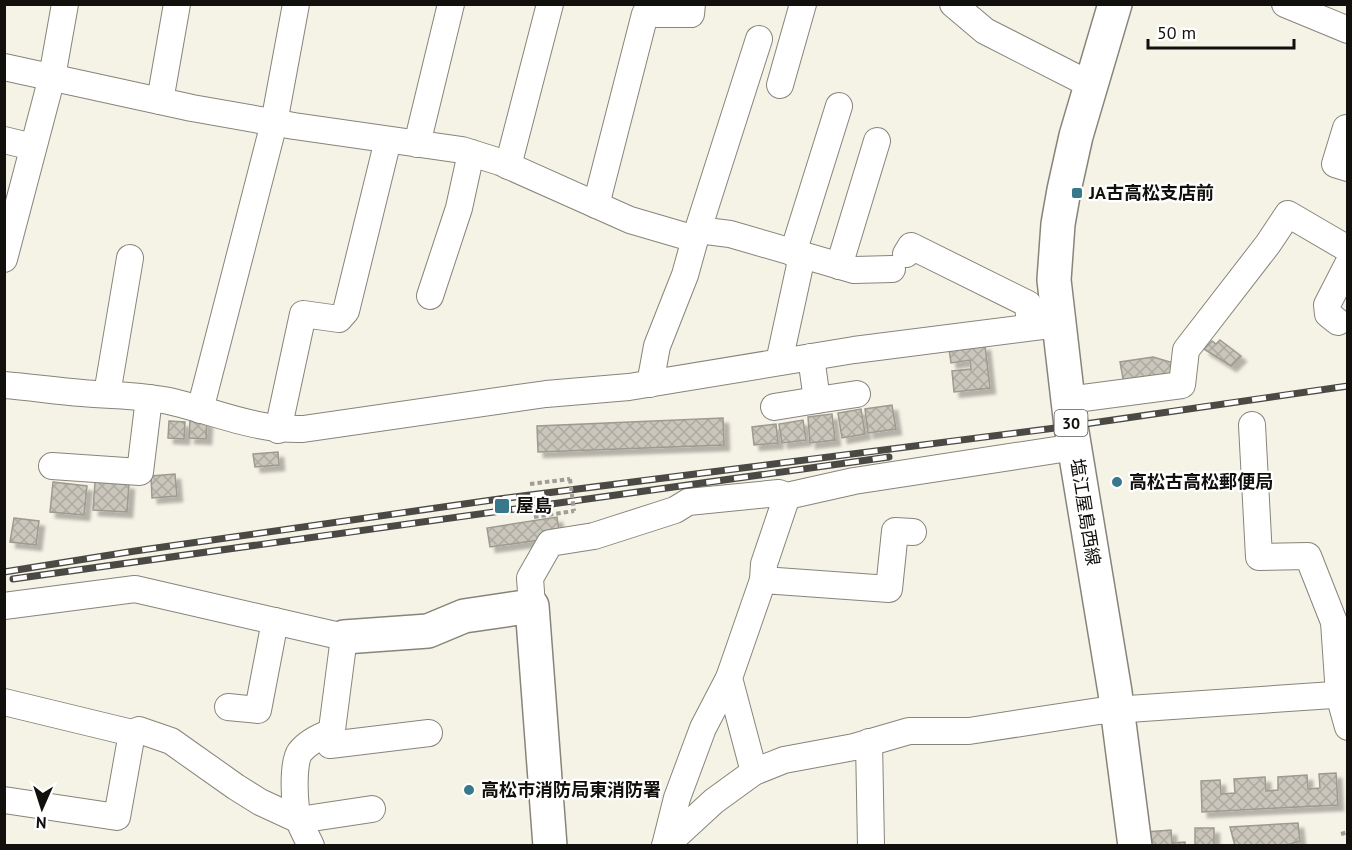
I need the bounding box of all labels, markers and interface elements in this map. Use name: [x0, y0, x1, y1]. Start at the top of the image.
scale bar: [1148, 12, 1294, 50]
text: 50 m: [1157, 21, 1196, 44]
place label: JA古高松支店前: [1088, 181, 1214, 204]
marker: JA古高松支店前: [1070, 186, 1084, 200]
road number: 30: [1054, 410, 1088, 436]
street label: 塩江屋島西線: [1066, 457, 1105, 567]
place label: 高松古高松郵便局: [1129, 470, 1273, 493]
marker: 高松古高松郵便局: [1110, 475, 1124, 489]
place label: 屋島: [516, 494, 552, 517]
marker: 屋島: [493, 497, 511, 515]
north arrow: [12, 778, 72, 838]
place label: 高松市消防局東消防署: [481, 778, 661, 801]
marker: 高松市消防局東消防署: [462, 783, 476, 797]
text: N: [35, 813, 47, 833]

